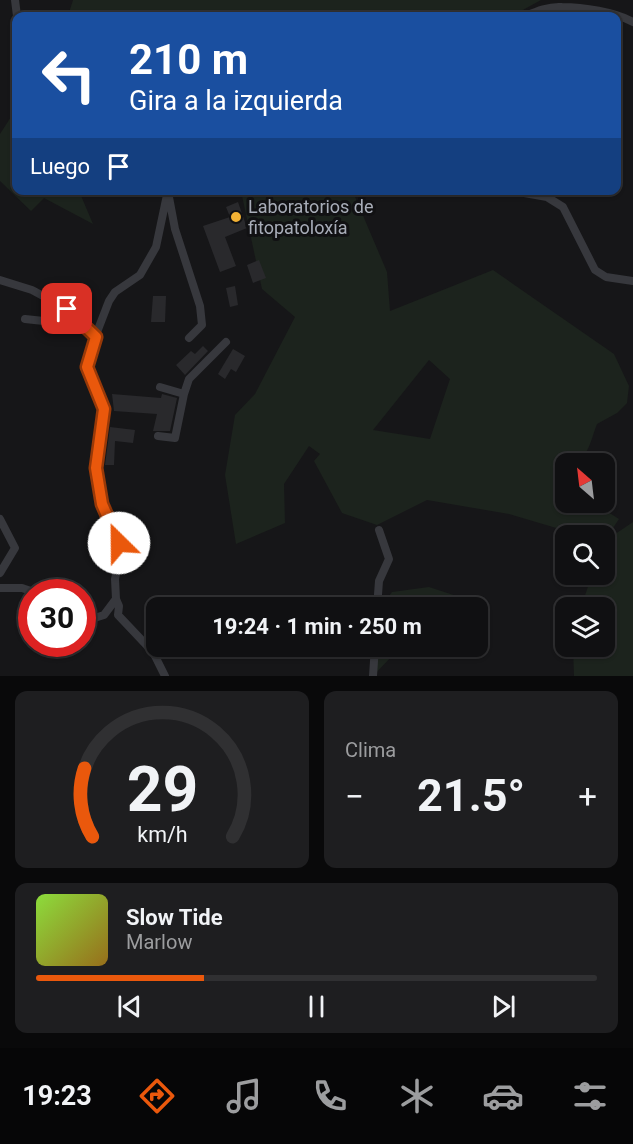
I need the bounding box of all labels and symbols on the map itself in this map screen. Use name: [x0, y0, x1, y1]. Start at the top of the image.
place label: Laboratorios de fitopatoloxía: [248, 196, 374, 238]
marker: Laboratorios de fitopatoloxía: [229, 210, 243, 224]
pin: [41, 283, 92, 334]
north arrow: [555, 453, 615, 513]
position arrow: [87, 511, 151, 575]
speed limit sign: 30: [18, 579, 96, 657]

